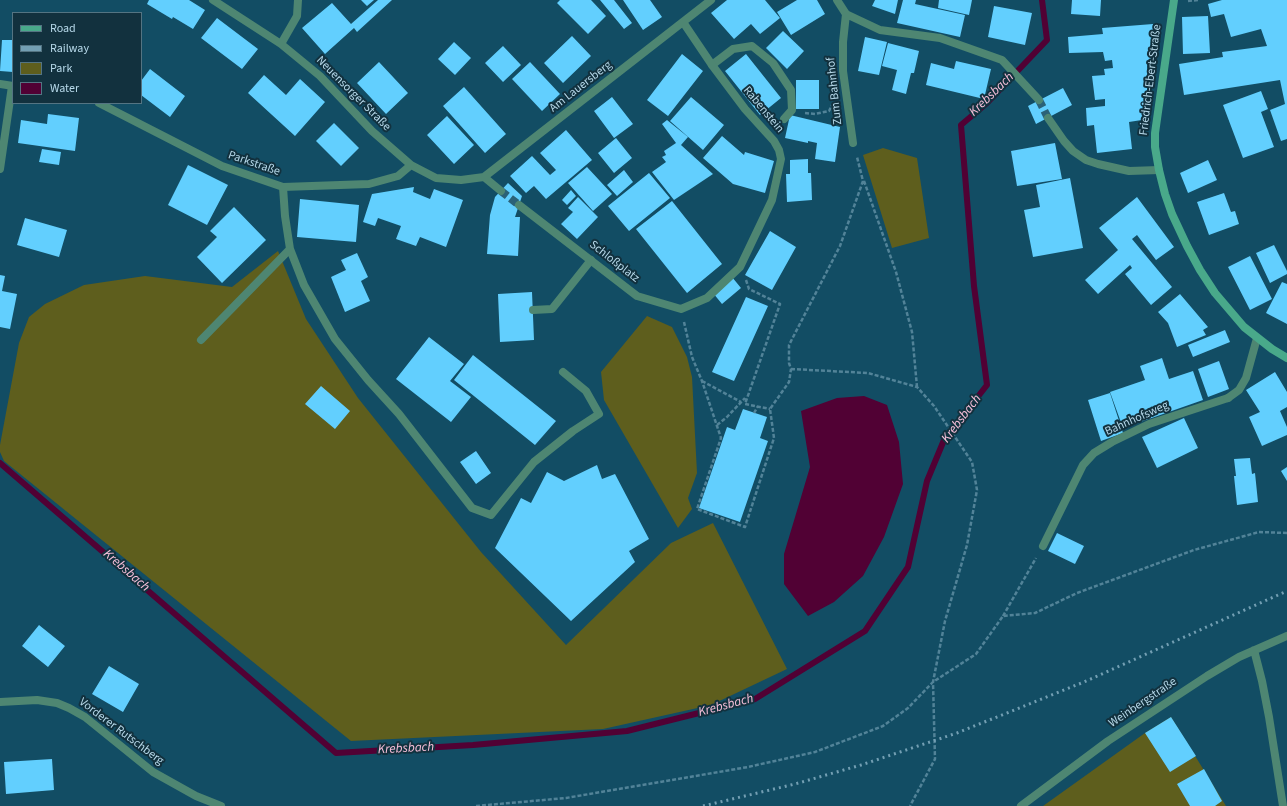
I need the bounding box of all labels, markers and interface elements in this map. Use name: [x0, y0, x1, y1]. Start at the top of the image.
legend: [12, 12, 142, 104]
text: Road: [50, 20, 76, 37]
street label: Friedrich-Ebert-Straße: [1137, 24, 1165, 136]
text: Railway: [50, 40, 89, 57]
street label: Neuensorger Straße: [313, 54, 393, 134]
street label: Zum Bahnhof: [824, 57, 846, 125]
street label: Am Lauersberg: [547, 58, 615, 116]
text: Park: [50, 60, 72, 77]
water label: Krebsbach: [966, 70, 1018, 120]
text: Water: [50, 80, 79, 97]
street label: Rabenstein: [739, 84, 787, 136]
street label: Parkstraße: [226, 148, 282, 180]
street label: Schloßplatz: [586, 238, 642, 286]
water label: Krebsbach: [939, 392, 985, 446]
street label: Bahnhofsweg: [1103, 399, 1171, 439]
water label: Krebsbach: [100, 547, 152, 595]
street label: Weinbergstraße: [1106, 675, 1180, 731]
water label: Krebsbach: [697, 691, 755, 721]
street label: Vorderer Rutschberg: [76, 695, 166, 769]
water label: Krebsbach: [377, 740, 435, 758]

